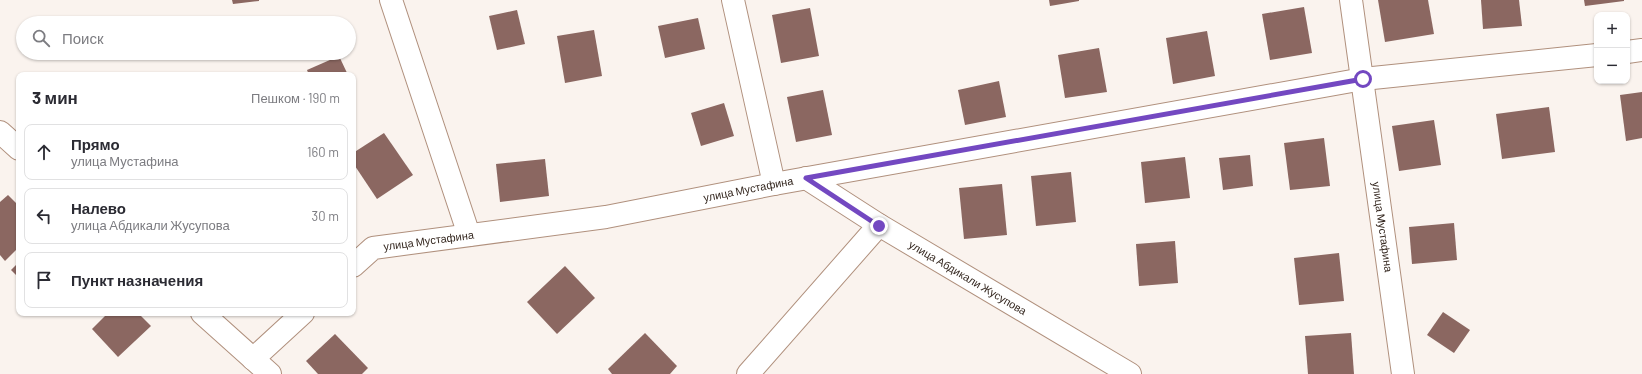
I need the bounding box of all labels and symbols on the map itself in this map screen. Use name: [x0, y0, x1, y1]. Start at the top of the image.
route start: [1354, 70, 1372, 88]
street label: улица Мустафина: [702, 174, 795, 204]
street label: улица Мустафина: [1370, 181, 1396, 274]
route end: [870, 217, 888, 235]
street label: улица Мустафина: [383, 228, 475, 253]
street label: улица Абдикали Жусупова: [907, 237, 1030, 318]

